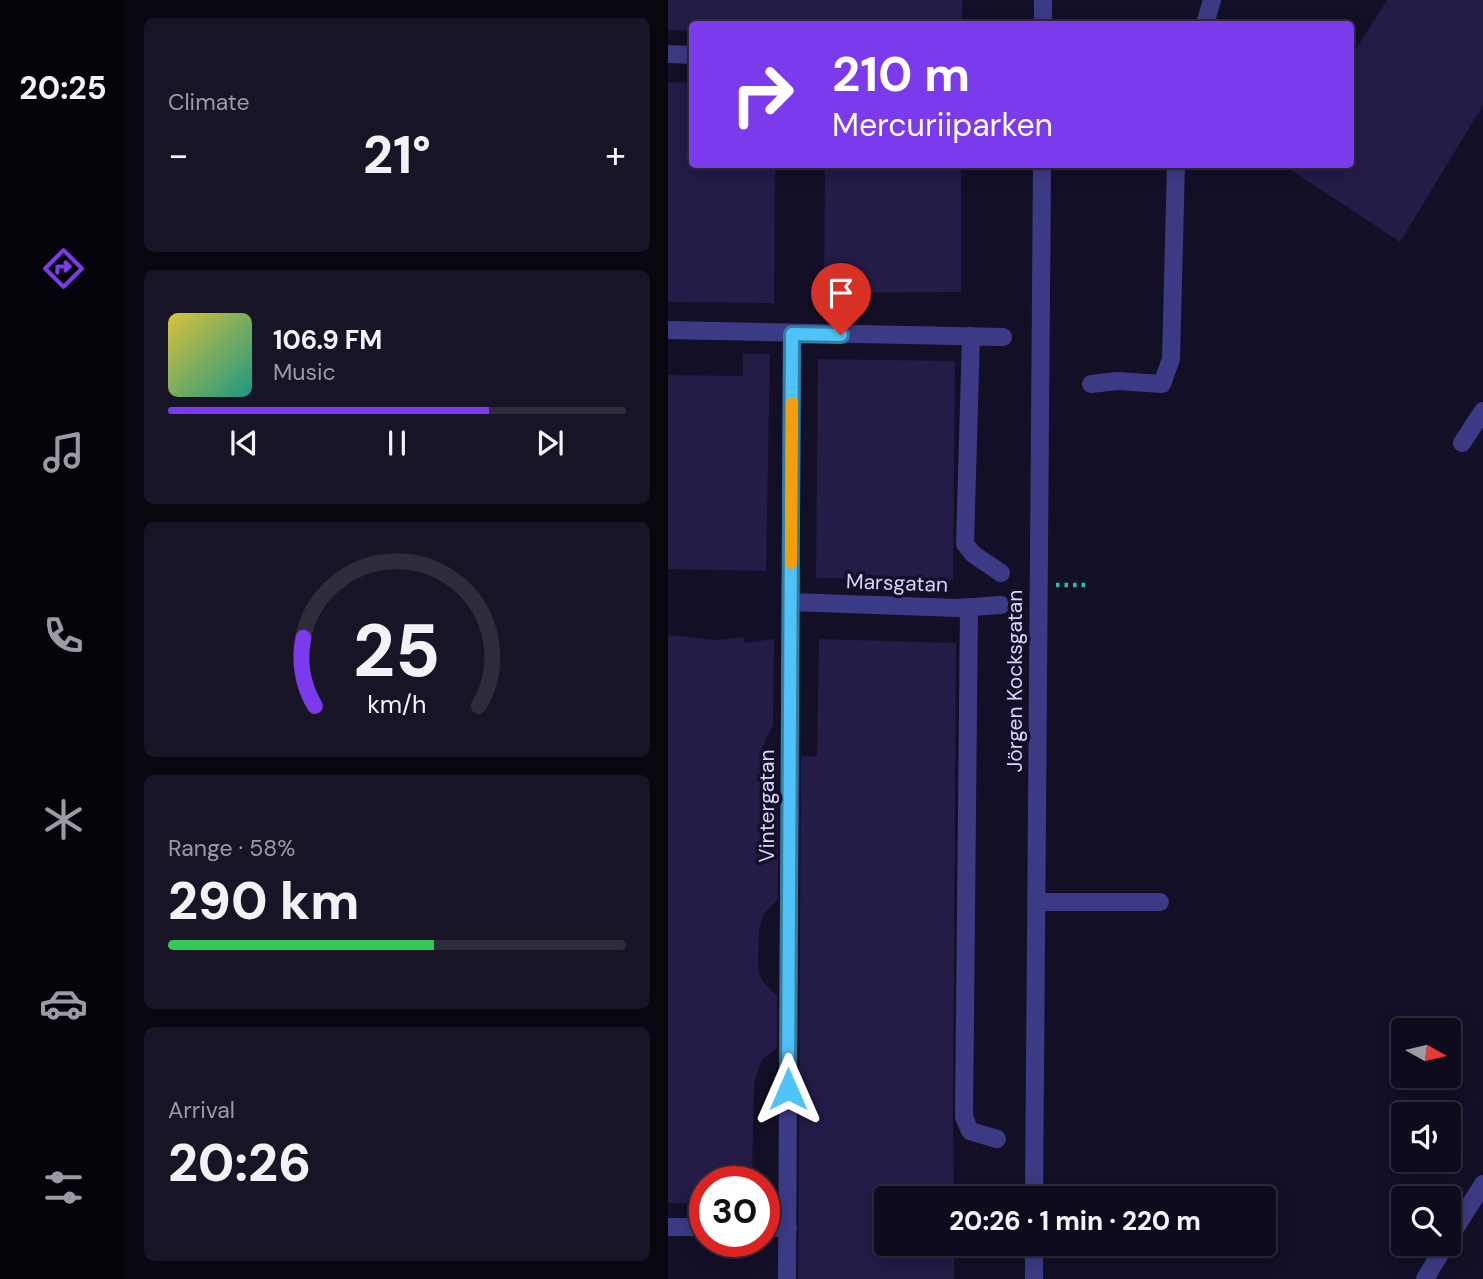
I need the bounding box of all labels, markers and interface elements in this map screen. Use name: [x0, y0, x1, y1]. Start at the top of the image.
text: 210 m: [832, 42, 970, 106]
icon: right: [717, 49, 808, 140]
text: 20:25: [19, 67, 107, 109]
text: Climate: [168, 87, 250, 117]
text: Mercuriiparken: [832, 104, 1053, 146]
text: 21°: [363, 121, 431, 189]
text: −: [168, 130, 189, 180]
text: +: [605, 130, 626, 180]
icon: directions: [39, 244, 88, 293]
pin: [811, 263, 871, 335]
icon: arrive: [822, 274, 860, 312]
text: 106.9 FM: [273, 323, 382, 357]
text: Music: [273, 357, 336, 387]
icon: previous: [225, 424, 263, 462]
icon: pause: [378, 424, 416, 462]
icon: next: [531, 424, 569, 462]
icon: music: [39, 428, 88, 477]
street label: Marsgatan: [846, 567, 948, 599]
street label: Jörgen Kocksgatan: [1001, 590, 1029, 772]
text: 25: [353, 604, 441, 699]
icon: phone: [39, 611, 88, 660]
text: km/h: [367, 687, 427, 720]
street label: Vintergatan: [753, 749, 781, 863]
icon: climate: [39, 795, 88, 844]
text: Range · 58%: [168, 833, 295, 863]
text: 290 km: [168, 867, 359, 935]
icon: car: [39, 979, 88, 1028]
north arrow: [1391, 1018, 1461, 1088]
map controls: [1391, 1018, 1461, 1256]
position arrow: [751, 1052, 825, 1126]
text: Arrival: [168, 1095, 235, 1125]
button: sound: [1391, 1102, 1461, 1172]
text: 20:26: [168, 1129, 311, 1197]
icon: filters: [39, 1163, 88, 1212]
speed limit sign: 30: [689, 1166, 780, 1257]
button: search: [1391, 1186, 1461, 1256]
text: 20:26 · 1 min · 220 m: [949, 1204, 1201, 1238]

